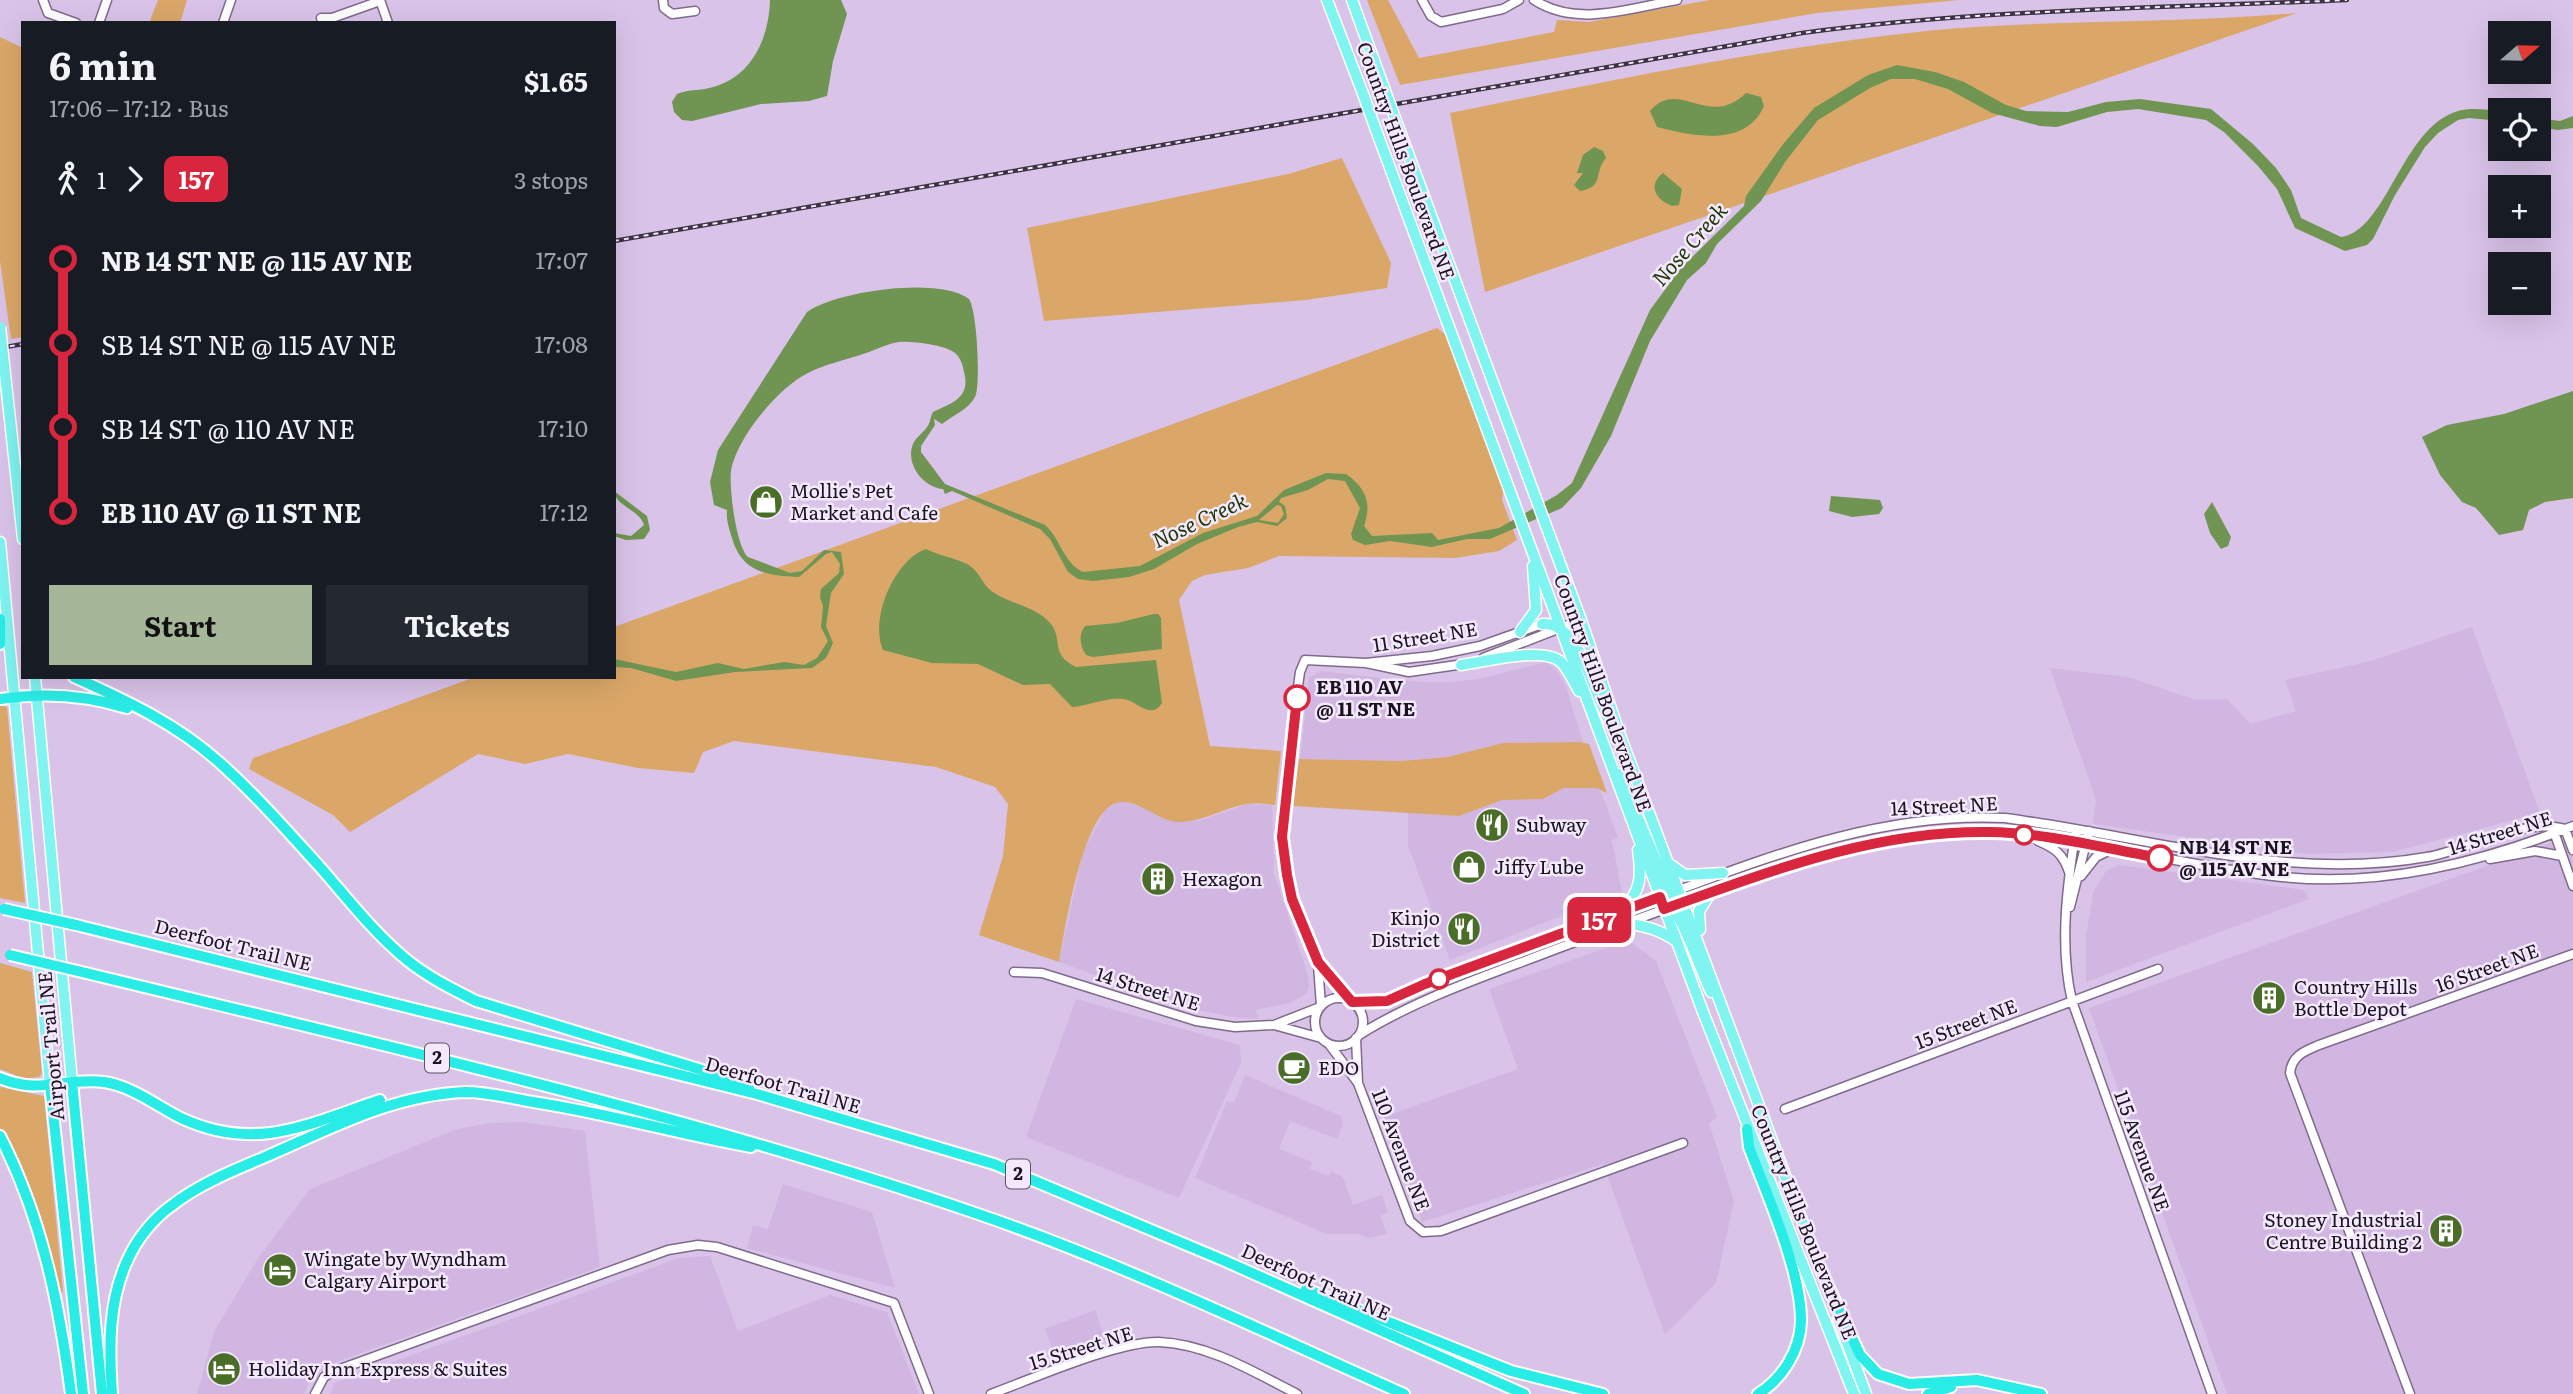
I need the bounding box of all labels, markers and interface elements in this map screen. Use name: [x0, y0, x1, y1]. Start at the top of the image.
north arrow: [2488, 21, 2552, 84]
map controls: [2488, 21, 2551, 315]
text: 6 min: [49, 35, 157, 92]
street label: Country Hills Boulevard NE: [1351, 38, 1463, 284]
text: $1.65: [524, 61, 588, 100]
text: 17:06 – 17:12 · Bus: [49, 90, 228, 124]
button: locate: [2488, 98, 2551, 161]
icon: walk: [49, 160, 87, 198]
icon: forward: [116, 160, 154, 198]
text: 157: [178, 161, 214, 196]
text: 1: [97, 162, 106, 196]
text: 3 stops: [514, 162, 588, 196]
button: +: [2488, 175, 2551, 238]
water label: Nose Creek: [1643, 194, 1734, 292]
text: NB 14 ST NE @ 115 AV NE: [101, 240, 412, 279]
text: 17:07: [536, 242, 588, 276]
button: −: [2488, 252, 2551, 315]
text: SB 14 ST NE @ 115 AV NE: [101, 324, 397, 363]
text: 17:08: [535, 326, 588, 360]
text: SB 14 ST @ 110 AV NE: [101, 408, 355, 447]
text: 17:10: [538, 410, 588, 444]
place label: Mollie's Pet Market and Cafe: [790, 476, 938, 526]
shop icon: Mollie's Pet Market and Cafe: [747, 483, 785, 521]
water label: Nose Creek: [1146, 483, 1252, 554]
text: EB 110 AV @ 11 ST NE: [101, 492, 361, 531]
text: 17:12: [539, 494, 588, 528]
street label: Country Hills Boulevard NE: [1548, 570, 1660, 816]
button: Start: [49, 585, 312, 665]
button: Tickets: [326, 585, 588, 665]
street label: 11 Street NE: [1371, 614, 1479, 658]
place label: EB 110 AV @ 11 ST NE: [1316, 672, 1415, 722]
marker: EB 110 AV @ 11 ST NE: [1284, 685, 1310, 711]
street label: 14 Street NE: [1890, 788, 1998, 822]
street label: 14 Street NE: [2444, 803, 2555, 861]
restaurant icon: Subway: [1473, 806, 1511, 844]
place label: Subway: [1516, 810, 1587, 838]
unlabelled marker: [2014, 825, 2034, 845]
place label: NB 14 ST NE @ 115 AV NE: [2179, 832, 2292, 882]
marker: NB 14 ST NE @ 115 AV NE: [2147, 845, 2173, 871]
shop icon: Jiffy Lube: [1450, 848, 1488, 886]
place label: Jiffy Lube: [1494, 852, 1584, 880]
building icon: Hexagon: [1139, 860, 1177, 898]
place label: Hexagon: [1182, 864, 1262, 892]
line badge: 157: [1559, 897, 1639, 943]
text: 157: [1581, 902, 1617, 937]
place label: Kinjo District: [1371, 903, 1440, 953]
restaurant icon: Kinjo District: [1445, 910, 1483, 948]
street label: Deerfoot Trail NE: [152, 911, 315, 977]
street label: 16 Street NE: [2431, 935, 2542, 999]
street label: 14 Street NE: [1093, 959, 1204, 1017]
unlabelled marker: [1429, 969, 1449, 989]
street label: Airport Trail NE: [30, 970, 70, 1122]
place label: Country Hills Bottle Depot: [2294, 972, 2417, 1022]
building icon: Country Hills Bottle Depot: [2250, 979, 2288, 1017]
street label: 15 Street NE: [1911, 991, 2021, 1055]
road number: 2: [425, 1044, 449, 1072]
street label: Deerfoot Trail NE: [702, 1048, 864, 1120]
cafe icon: EDO: [1275, 1049, 1313, 1087]
place label: EDO: [1318, 1053, 1359, 1081]
street label: 110 Avenue NE: [1366, 1085, 1438, 1215]
street label: 115 Avenue NE: [2108, 1086, 2178, 1215]
street label: Country Hills Boulevard NE: [1745, 1100, 1865, 1343]
road number: 2: [1006, 1160, 1030, 1189]
place label: Stoney Industrial Centre Building 2: [2264, 1205, 2422, 1255]
building icon: Stoney Industrial Centre Building 2: [2427, 1212, 2465, 1250]
street label: Deerfoot Trail NE: [1237, 1236, 1396, 1327]
place label: Wingate by Wyndham Calgary Airport: [304, 1244, 507, 1294]
hotel icon: Wingate by Wyndham Calgary Airport: [261, 1251, 299, 1289]
street label: 15 Street NE: [1025, 1318, 1136, 1376]
hotel icon: Holiday Inn Express & Suites: [205, 1350, 243, 1388]
place label: Holiday Inn Express & Suites: [248, 1354, 507, 1382]

